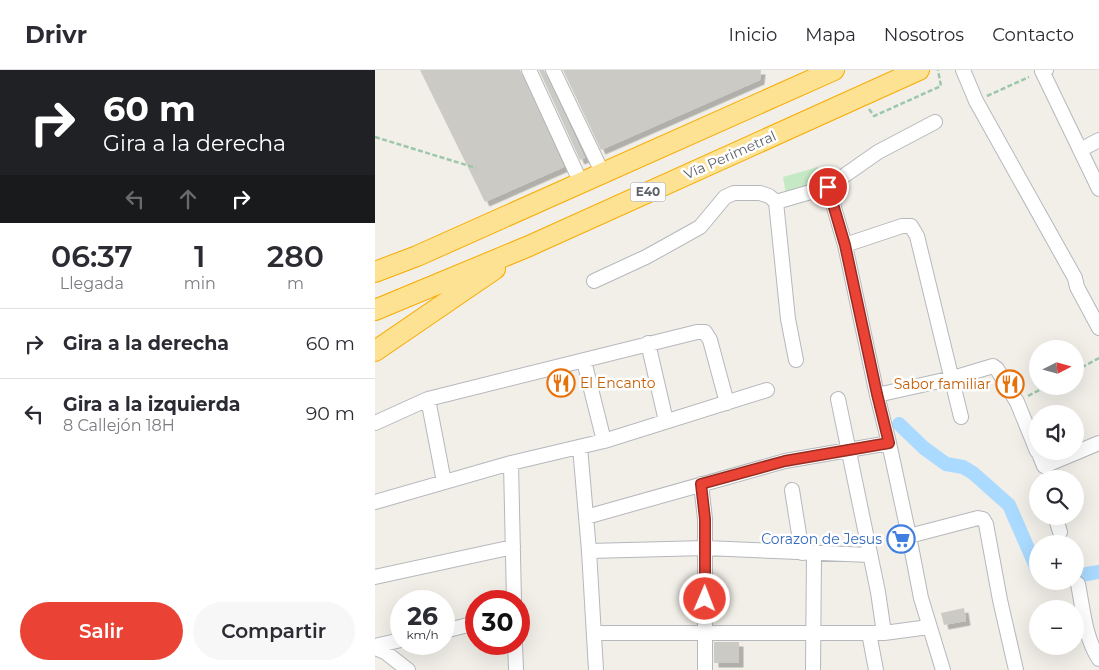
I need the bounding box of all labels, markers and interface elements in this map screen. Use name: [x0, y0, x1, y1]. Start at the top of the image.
text: Drivr: [25, 20, 87, 49]
text: Inicio: [729, 24, 777, 46]
text: Mapa: [805, 24, 856, 46]
text: Nosotros: [884, 24, 964, 46]
text: Contacto: [992, 24, 1074, 46]
text: 60 m: [103, 87, 196, 130]
icon: right: [20, 90, 85, 155]
street label: Vía Perimetral: [681, 127, 779, 183]
text: Gira a la derecha: [103, 130, 286, 157]
pin: [807, 166, 849, 208]
icon: arrive: [814, 173, 842, 201]
road number: E40: [631, 182, 665, 202]
icon: left: [121, 185, 149, 213]
icon: ahead: [174, 185, 202, 213]
icon: right: [227, 185, 255, 213]
text: 06:37: [51, 238, 133, 275]
text: 1: [194, 238, 205, 275]
text: 280: [267, 238, 324, 275]
text: Llegada: [60, 274, 124, 293]
text: min: [184, 274, 216, 293]
text: m: [287, 274, 304, 293]
icon: right: [20, 330, 48, 358]
text: Gira a la derecha: [63, 332, 229, 355]
text: 60 m: [306, 332, 355, 355]
north arrow: [1029, 340, 1084, 395]
map controls: [1029, 340, 1084, 655]
restaurant icon: El Encanto: [546, 368, 576, 398]
restaurant icon: Sabor familiar: [995, 369, 1025, 399]
place label: El Encanto: [580, 374, 656, 392]
place label: Sabor familiar: [894, 375, 991, 393]
text: Gira a la izquierda: [63, 393, 241, 416]
icon: left: [20, 400, 48, 428]
text: 90 m: [306, 402, 355, 425]
button: sound: [1029, 405, 1084, 460]
text: 8 Callejón 18H: [63, 416, 175, 435]
button: search: [1029, 470, 1084, 525]
supermarket icon: Corazon de Jesus: [886, 524, 916, 554]
place label: Corazon de Jesus: [761, 530, 882, 548]
button: +: [1029, 535, 1084, 590]
position arrow: [678, 572, 730, 624]
speed limit sign: 30: [465, 590, 530, 655]
button: −: [1029, 600, 1084, 655]
text: 26: [407, 601, 438, 631]
button: Salir: [20, 602, 183, 660]
button: Compartir: [193, 602, 355, 660]
text: km/h: [406, 627, 439, 642]

